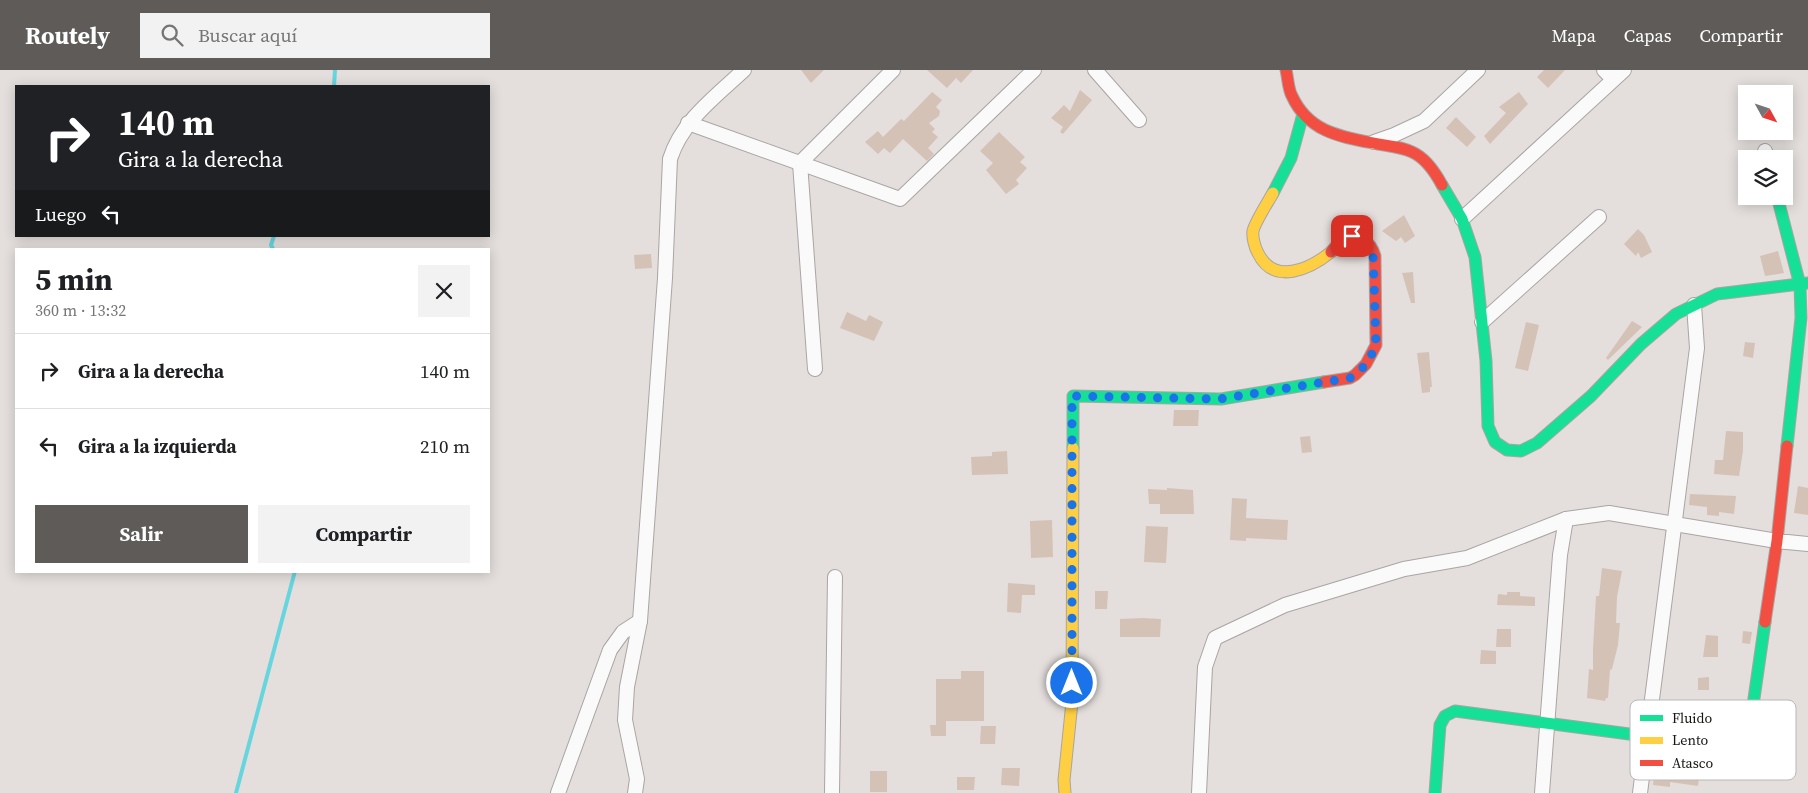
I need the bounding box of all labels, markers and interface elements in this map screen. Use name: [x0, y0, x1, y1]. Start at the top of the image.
search box: [140, 13, 490, 58]
text: Routely: [25, 19, 110, 52]
icon: search: [158, 21, 186, 49]
text: Buscar aquí: [198, 22, 297, 48]
text: Mapa: [1551, 23, 1596, 48]
text: Capas: [1624, 23, 1671, 48]
text: Compartir: [1699, 23, 1783, 48]
north arrow: [1738, 85, 1792, 140]
map controls: [1738, 85, 1793, 205]
text: 140 m: [118, 99, 214, 147]
icon: right: [35, 105, 100, 170]
text: Gira a la derecha: [118, 144, 283, 174]
button: layers: [1738, 150, 1793, 205]
icon: left: [97, 200, 125, 228]
text: Luego: [35, 201, 87, 227]
pin: [1331, 215, 1373, 257]
icon: arrive: [1338, 222, 1366, 250]
text: 5 min: [35, 259, 113, 300]
button: close: [418, 265, 470, 317]
text: 360 m · 13:32: [35, 299, 126, 321]
icon: right: [35, 357, 63, 385]
text: Gira a la derecha: [78, 358, 224, 384]
text: 140 m: [420, 358, 470, 384]
icon: left: [35, 432, 63, 460]
text: Gira a la izquierda: [78, 433, 237, 459]
text: 210 m: [420, 433, 470, 459]
button: Salir: [35, 505, 248, 563]
button: Compartir: [258, 505, 470, 563]
position arrow: [1045, 656, 1097, 708]
legend: [1630, 700, 1796, 780]
text: Fluido: [1672, 708, 1712, 728]
text: Lento: [1672, 730, 1708, 750]
text: Atasco: [1672, 753, 1714, 773]

